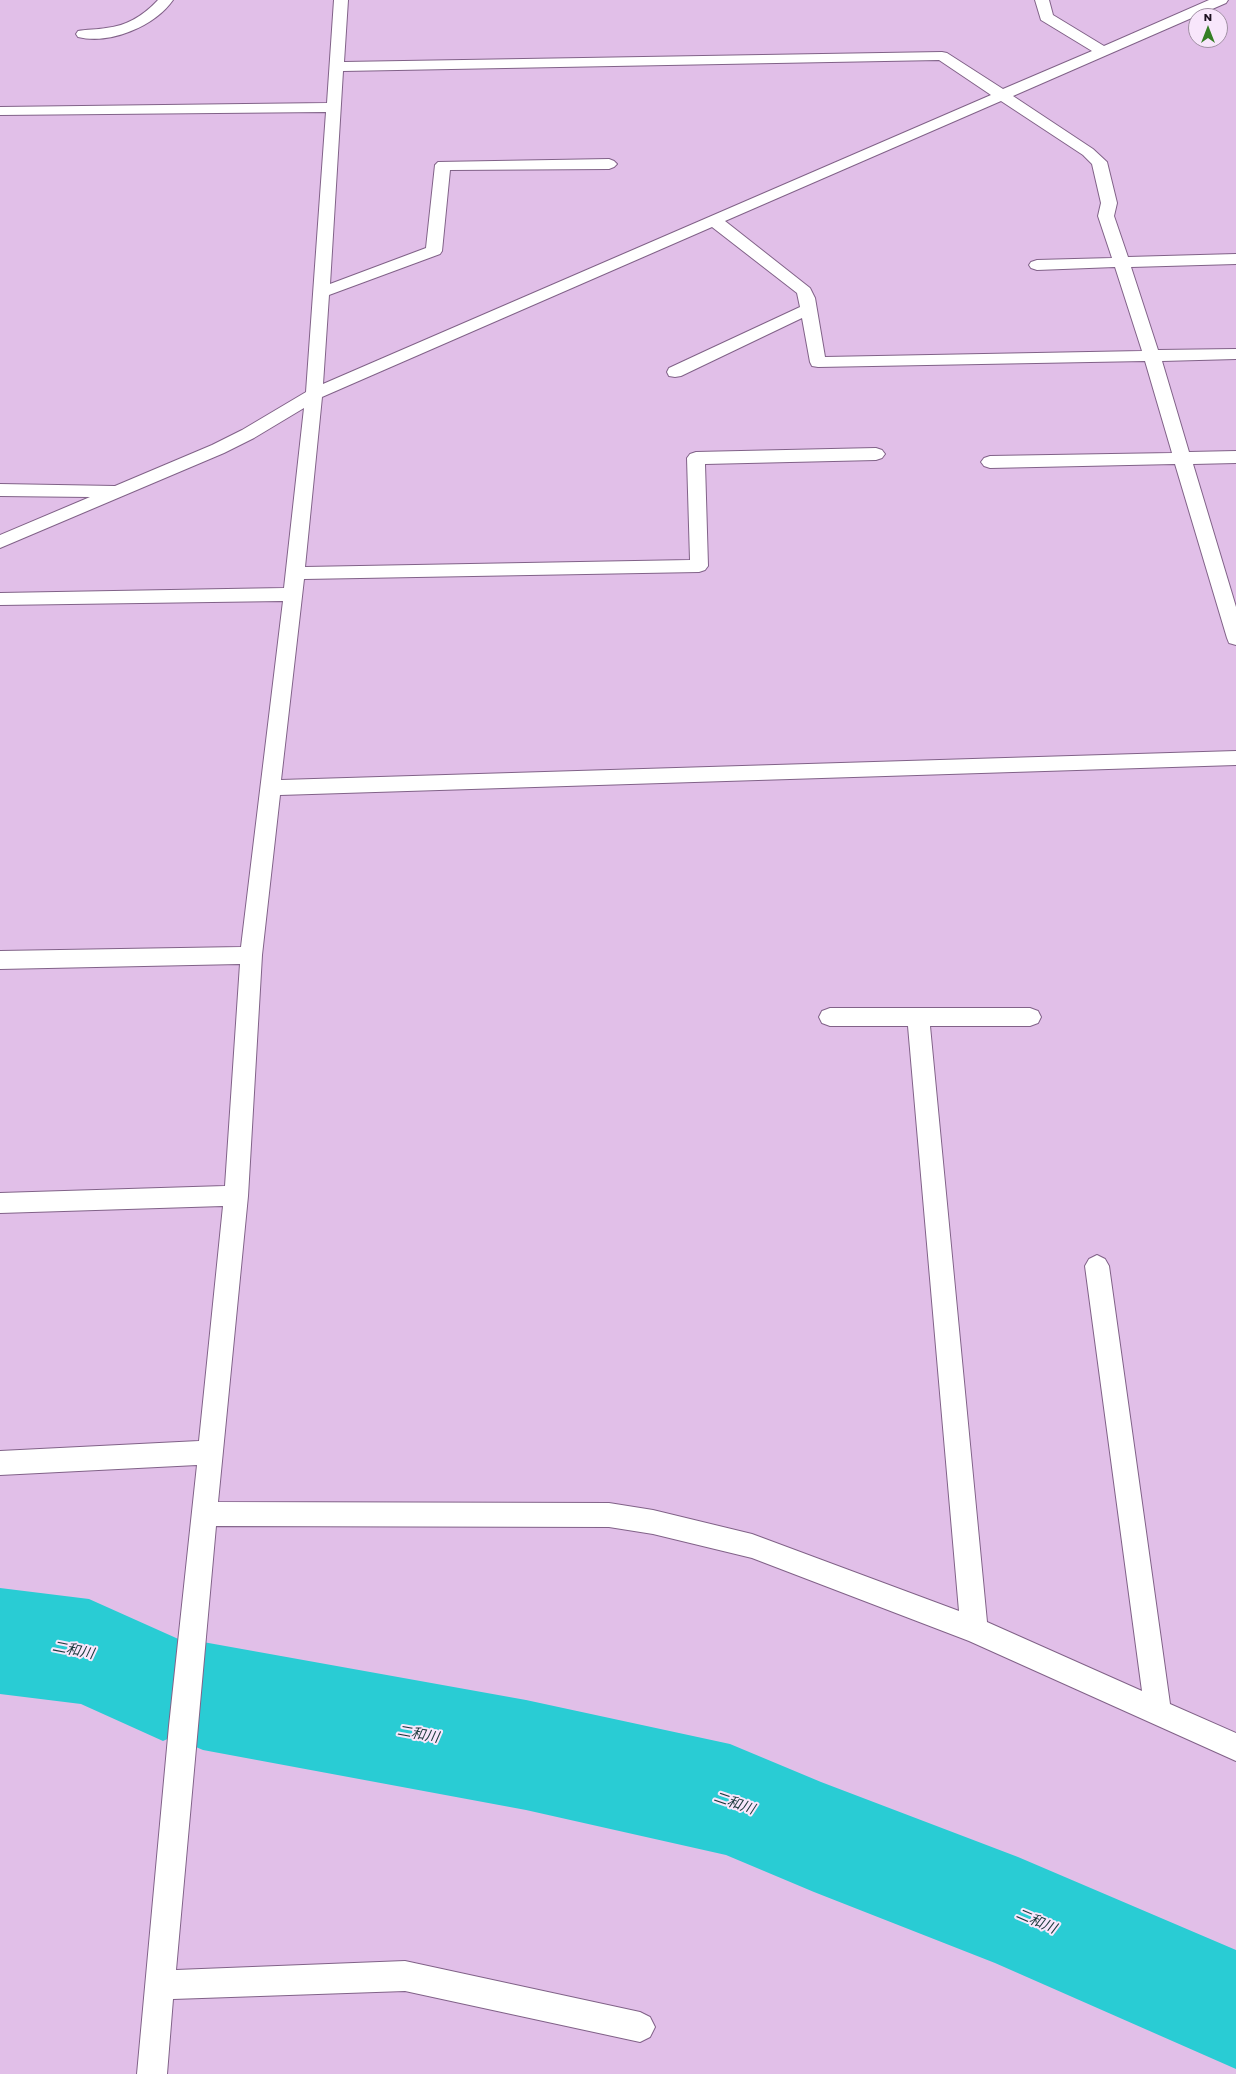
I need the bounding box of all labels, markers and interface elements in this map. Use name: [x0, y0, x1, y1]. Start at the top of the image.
north arrow: [1188, 8, 1228, 48]
text: N: [1204, 9, 1212, 25]
water label: 二和川: [51, 1639, 95, 1663]
water label: 二和川: [396, 1723, 440, 1747]
water label: 二和川: [711, 1789, 757, 1819]
water label: 二和川: [1013, 1906, 1059, 1938]

